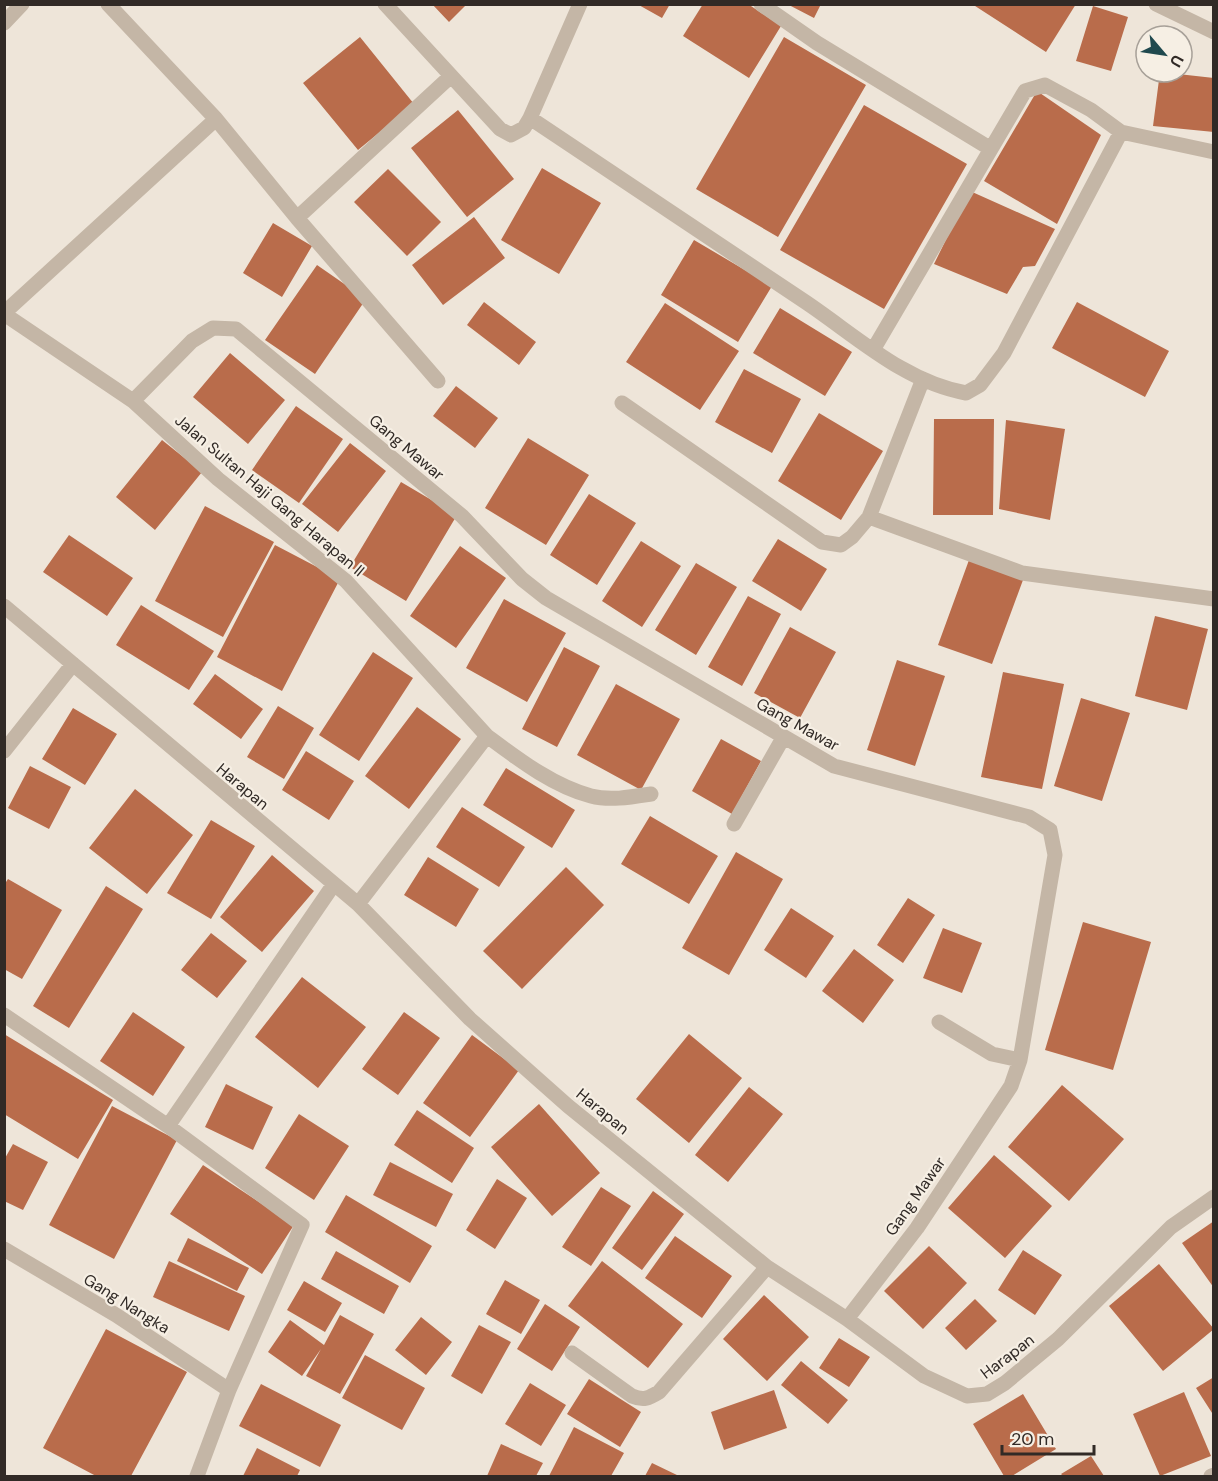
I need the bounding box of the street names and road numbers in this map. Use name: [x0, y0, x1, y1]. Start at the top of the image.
street label: Jalan Sultan Haji Gang Harapan II: [170, 410, 369, 581]
street label: Gang Mawar: [365, 410, 449, 485]
street label: Gang Mawar: [753, 693, 843, 756]
street label: Harapan: [212, 758, 273, 814]
street label: Harapan: [572, 1084, 633, 1139]
street label: Gang Mawar: [880, 1153, 950, 1240]
street label: Gang Nangka: [80, 1269, 174, 1338]
street label: Harapan: [976, 1329, 1038, 1383]

